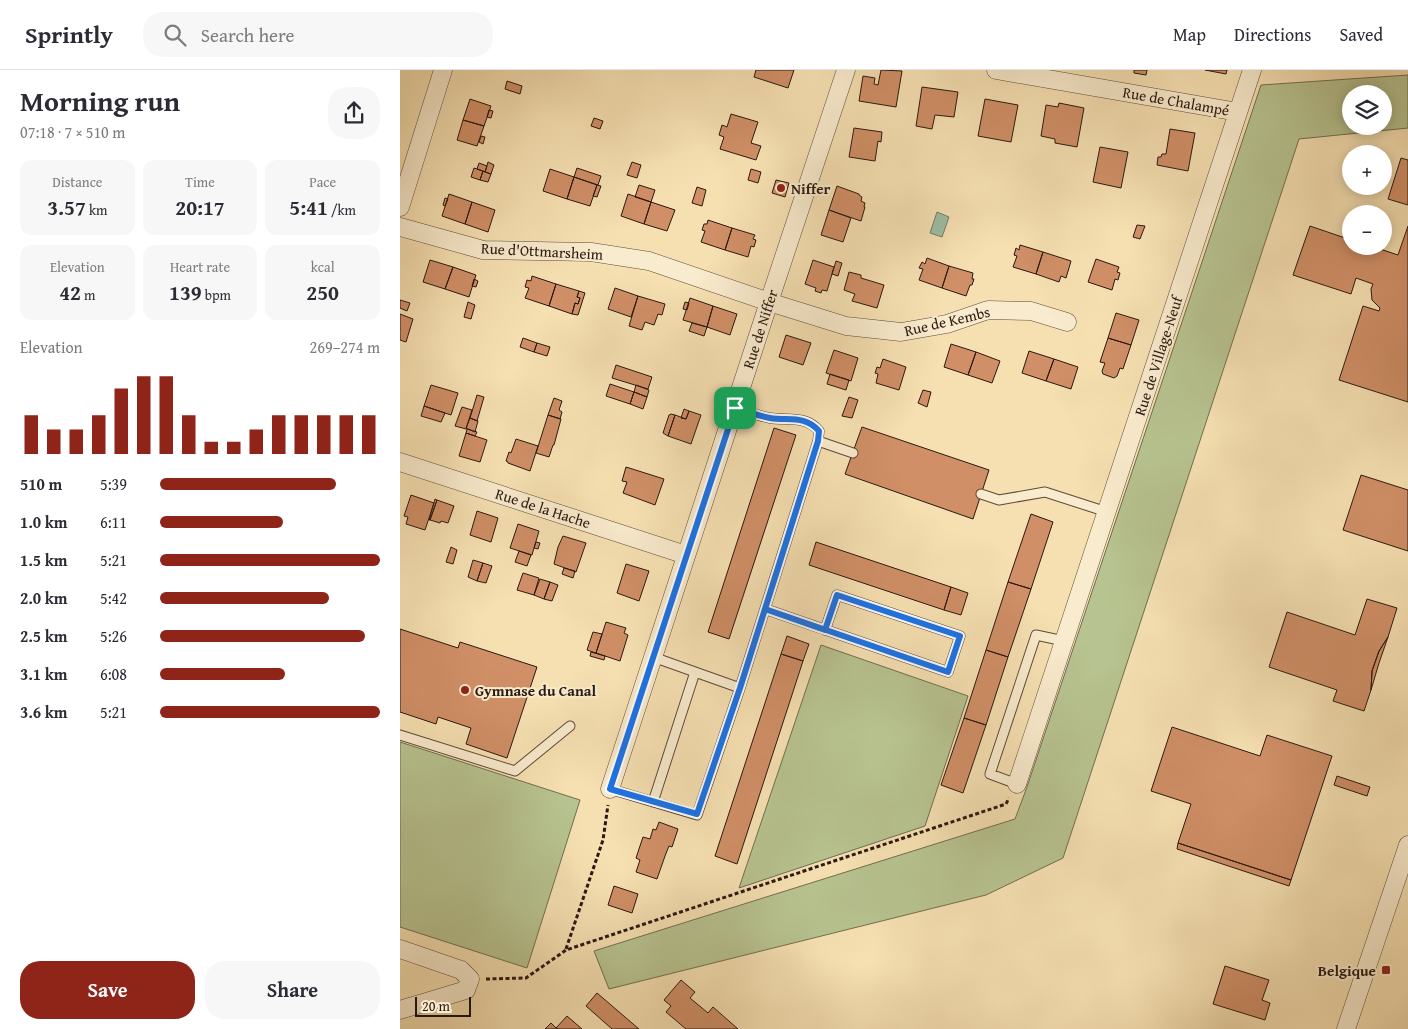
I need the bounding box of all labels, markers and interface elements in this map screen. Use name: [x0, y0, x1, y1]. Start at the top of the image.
search box: [143, 12, 493, 57]
text: Sprintly: [25, 17, 113, 52]
icon: search: [161, 21, 189, 49]
text: Search here: [201, 21, 294, 49]
text: Map: [1173, 21, 1206, 48]
text: Directions: [1234, 21, 1311, 48]
text: Saved: [1339, 21, 1383, 48]
text: Morning run: [20, 80, 180, 121]
street label: Rue de Chalampé: [1121, 81, 1231, 121]
map controls: [1342, 85, 1392, 255]
button: layers: [1342, 85, 1392, 135]
button: share: [328, 87, 380, 139]
text: 07:18 · 7 × 510 m: [20, 120, 125, 144]
button: +: [1342, 145, 1392, 195]
text: Distance: [52, 172, 102, 192]
text: Time: [185, 172, 215, 192]
text: Pace: [309, 172, 336, 192]
place label: Niffer: [791, 178, 831, 199]
marker: Niffer: [775, 182, 787, 194]
text: 3.57: [47, 192, 86, 223]
text: 20:17: [175, 192, 225, 223]
text: 5:41: [289, 192, 328, 223]
text: km: [86, 200, 107, 220]
text: /km: [328, 200, 356, 220]
button: −: [1342, 205, 1392, 255]
street label: Rue d'Ottmarsheim: [480, 237, 604, 265]
text: Elevation: [50, 257, 105, 277]
text: Heart rate: [170, 257, 230, 277]
text: kcal: [311, 257, 335, 277]
text: 42: [59, 277, 81, 308]
text: 139: [169, 277, 202, 308]
text: 250: [306, 277, 339, 308]
text: m: [81, 285, 95, 305]
text: bpm: [202, 285, 231, 305]
street label: Rue de Niffer: [737, 287, 783, 371]
street label: Rue de Village-Neuf: [1129, 292, 1188, 418]
street label: Rue de Kembs: [902, 301, 992, 341]
text: Elevation: [20, 335, 83, 359]
text: 269–274 m: [310, 335, 380, 359]
pin: [714, 387, 756, 429]
icon: arrive: [721, 394, 749, 422]
text: 510 m: [20, 472, 62, 496]
text: 5:39: [100, 472, 127, 496]
street label: Rue de la Hache: [493, 483, 593, 533]
text: 1.0 km: [20, 510, 67, 534]
text: 6:11: [100, 510, 127, 534]
text: 1.5 km: [20, 548, 67, 572]
text: 5:21: [100, 548, 127, 572]
text: 2.0 km: [20, 586, 67, 610]
text: 5:42: [100, 586, 127, 610]
text: 2.5 km: [20, 624, 67, 648]
text: 5:26: [100, 624, 127, 648]
text: 3.1 km: [20, 662, 67, 686]
text: 6:08: [100, 662, 127, 686]
place label: Gymnase du Canal: [475, 680, 597, 701]
marker: Gymnase du Canal: [459, 684, 471, 696]
text: 3.6 km: [20, 700, 67, 724]
text: 5:21: [100, 700, 127, 724]
place label: Belgique: [1318, 960, 1376, 981]
button: Save: [20, 961, 195, 1019]
button: Share: [205, 961, 380, 1019]
marker: Belgique: [1380, 964, 1392, 976]
scale bar: [415, 994, 471, 1017]
text: 20 m: [422, 996, 450, 1016]

